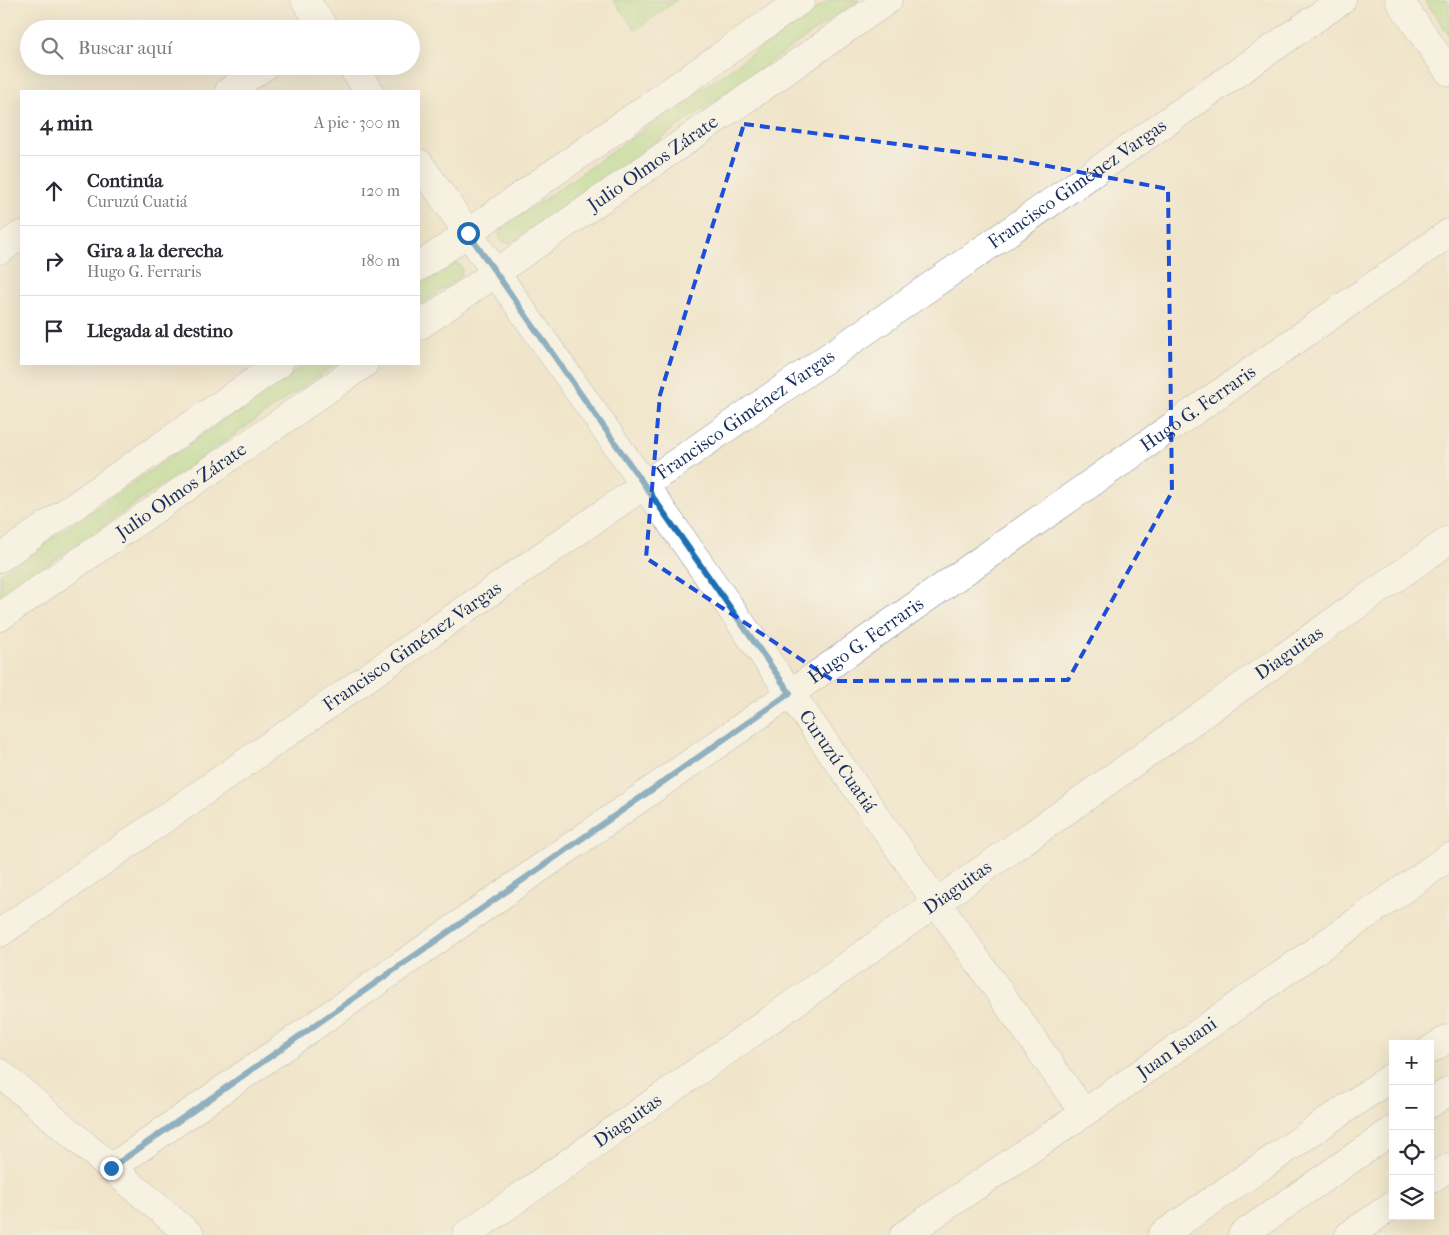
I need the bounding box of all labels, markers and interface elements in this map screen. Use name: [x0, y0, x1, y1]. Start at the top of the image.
search box: [20, 20, 420, 75]
icon: search: [38, 34, 66, 62]
text: Buscar aquí: [78, 37, 172, 59]
street label: Julio Olmos Zárate: [582, 110, 722, 217]
text: 4 min: [40, 111, 93, 135]
text: A pie · 300 m: [314, 113, 400, 132]
street label: Francisco Giménez Vargas: [984, 114, 1171, 254]
text: Continúa: [87, 170, 163, 192]
icon: ahead: [40, 177, 68, 205]
text: 120 m: [361, 181, 400, 200]
text: Curuzú Cuatiá: [87, 192, 187, 211]
route start: [457, 222, 480, 245]
text: Gira a la derecha: [87, 240, 223, 262]
icon: right: [40, 247, 68, 275]
text: 180 m: [361, 251, 400, 270]
text: Hugo G. Ferraris: [87, 262, 201, 281]
icon: arrive: [40, 317, 68, 345]
text: Llegada al destino: [87, 320, 233, 342]
street label: Francisco Giménez Vargas: [652, 345, 839, 484]
street label: Hugo G. Ferraris: [1136, 361, 1260, 456]
street label: Julio Olmos Zárate: [110, 438, 251, 545]
street label: Francisco Giménez Vargas: [319, 577, 506, 716]
street label: Hugo G. Ferraris: [804, 593, 928, 688]
street label: Diaguitas: [1251, 622, 1327, 685]
street label: Curuzú Cuatiá: [794, 706, 881, 816]
street label: Diaguitas: [919, 856, 996, 919]
street label: Juan Isuani: [1131, 1012, 1221, 1084]
map controls: [1389, 1040, 1434, 1220]
button: +: [1389, 1040, 1434, 1085]
button: −: [1389, 1085, 1434, 1130]
street label: Diaguitas: [589, 1089, 666, 1152]
button: locate: [1389, 1130, 1434, 1175]
route end: [100, 1157, 123, 1180]
button: layers: [1389, 1175, 1434, 1220]

